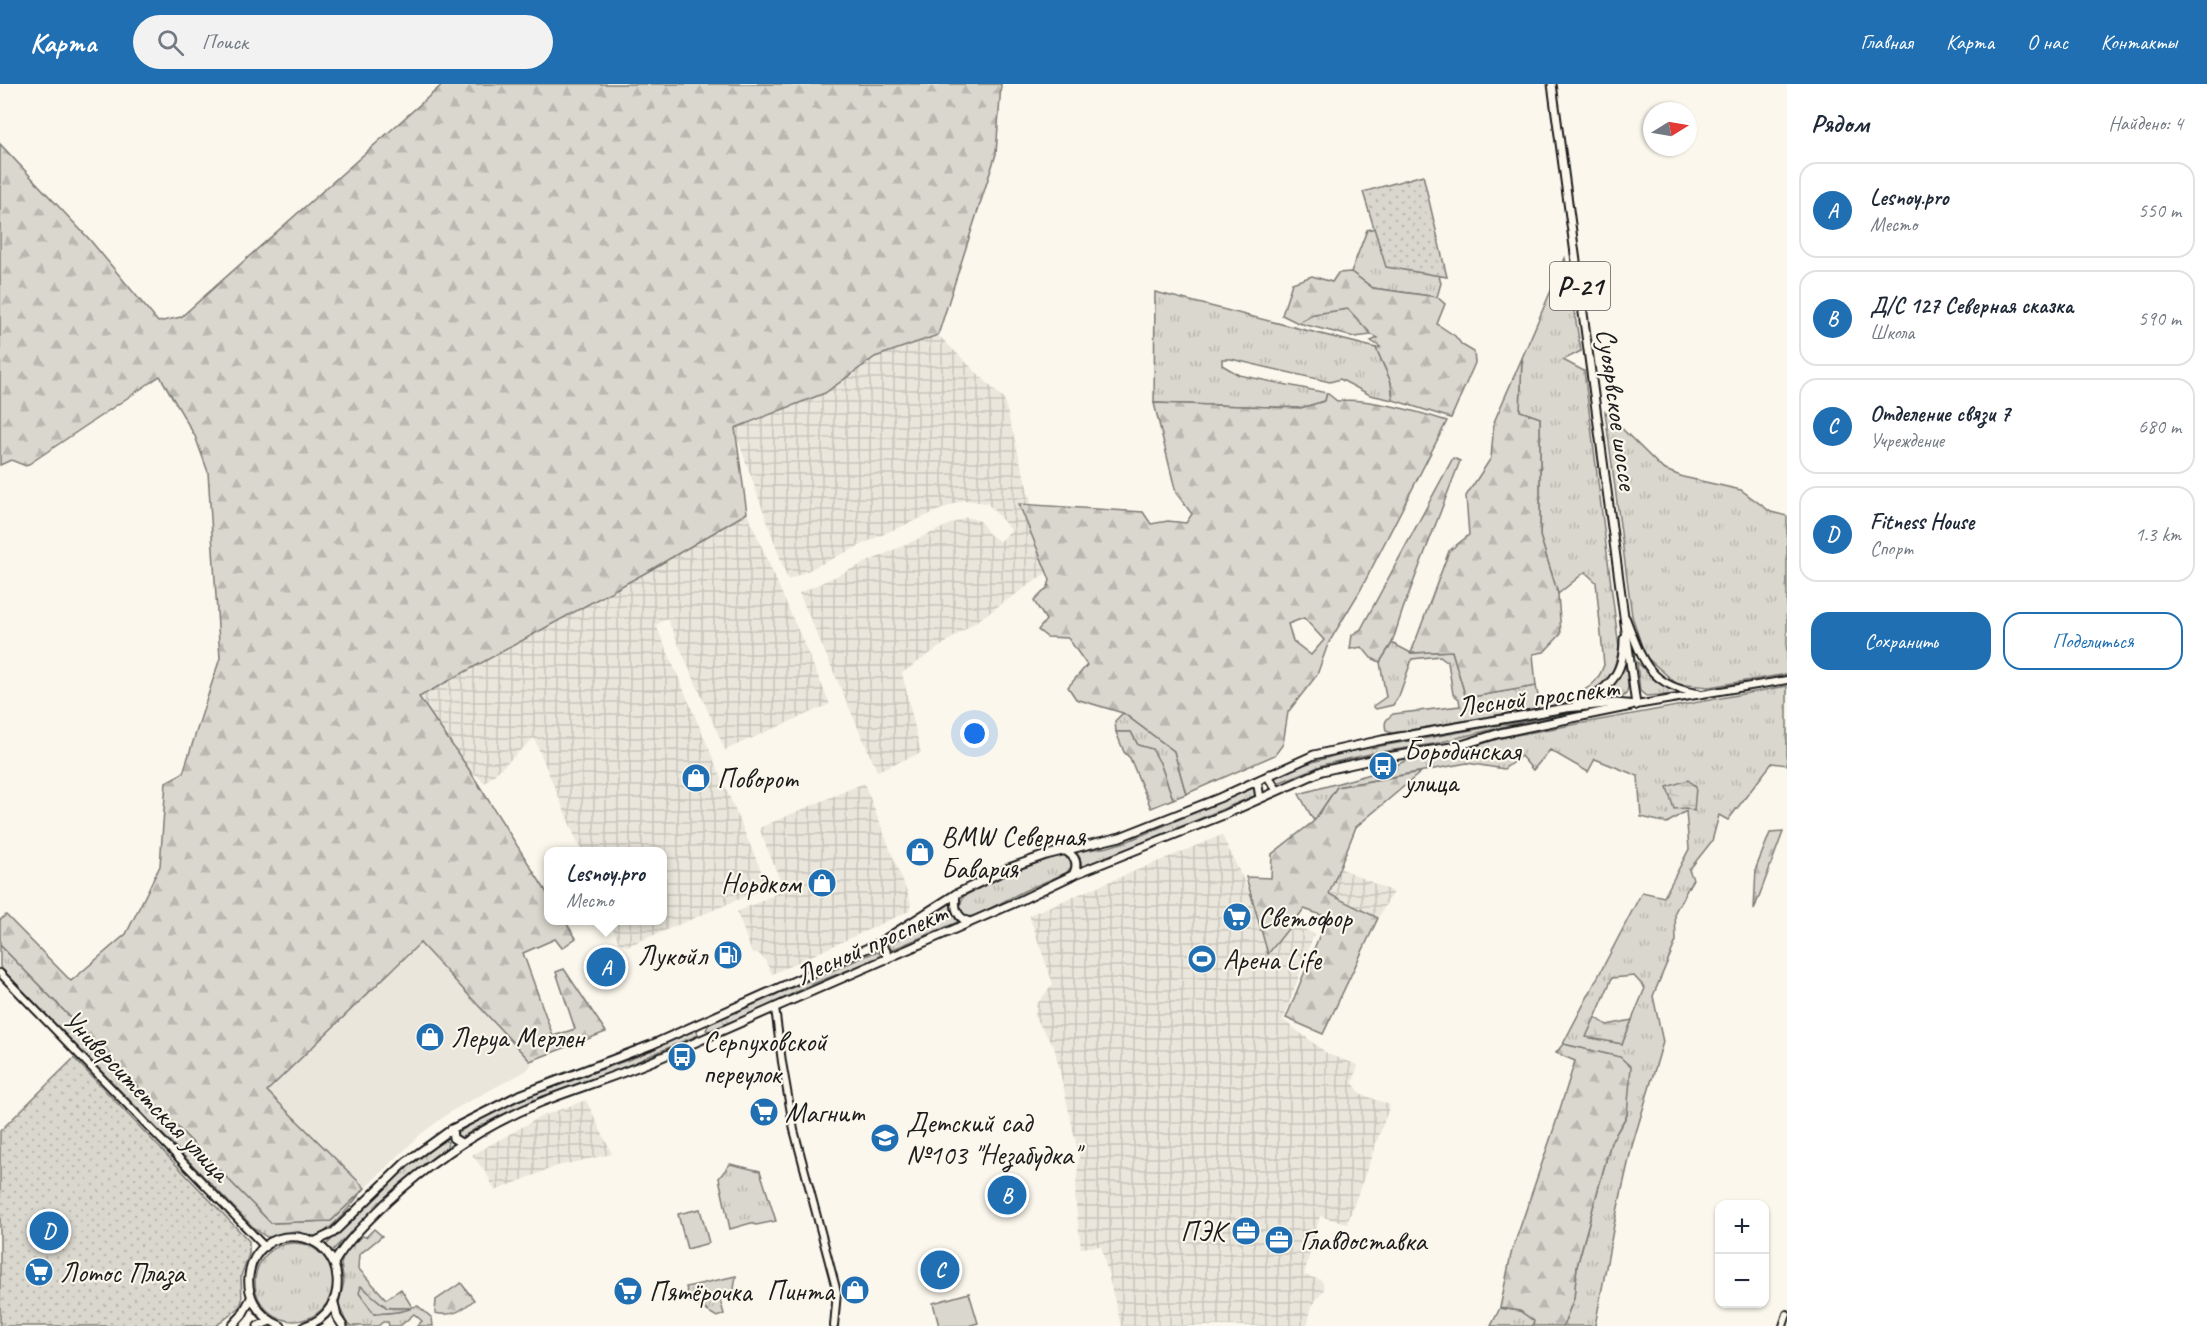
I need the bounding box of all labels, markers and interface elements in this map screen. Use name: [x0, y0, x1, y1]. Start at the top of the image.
search box: [133, 15, 553, 69]
text: Карта: [30, 25, 97, 60]
icon: search: [154, 26, 187, 59]
text: Поиск: [202, 28, 248, 56]
text: Главная: [1860, 29, 1913, 55]
text: Карта: [1946, 29, 1994, 55]
text: О нас: [2027, 29, 2068, 55]
text: Контакты: [2101, 29, 2177, 55]
north arrow: [1643, 102, 1697, 156]
text: Рядом: [1811, 107, 1869, 140]
text: Найдено: 4: [2108, 111, 2183, 136]
text: Lesnoy.pro: [1870, 184, 1949, 212]
text: A: [1827, 198, 1838, 223]
text: 550 m: [2138, 198, 2181, 223]
text: Место: [1870, 212, 1917, 237]
road number: Р-21: [1550, 262, 1610, 310]
text: Д/С 127 Северная сказка: [1870, 292, 2073, 320]
text: B: [1827, 306, 1838, 331]
text: 590 m: [2138, 306, 2181, 331]
text: Школа: [1870, 320, 1914, 345]
street label: Суоярвское шоссе: [1589, 326, 1646, 494]
text: Отделение связи 7: [1870, 400, 2010, 428]
text: C: [1828, 414, 1837, 439]
text: 680 m: [2138, 414, 2181, 439]
text: Учреждение: [1870, 428, 1944, 453]
text: Fitness House: [1870, 508, 1974, 536]
text: D: [1827, 522, 1838, 547]
text: 1.3 km: [2135, 522, 2181, 547]
text: Спорт: [1870, 536, 1913, 561]
button: Сохранить: [1811, 612, 1991, 670]
button: Поделиться: [2003, 612, 2183, 670]
street label: Лесной проспект: [1455, 669, 1622, 724]
your location: [960, 719, 989, 748]
place label: Бородинская улица: [1402, 733, 1522, 800]
bus stop icon: Бородинская улица: [1367, 750, 1399, 782]
place label: Поворот: [717, 761, 800, 796]
shop icon: Поворот: [680, 762, 712, 794]
place label: BMW Северная Бавария: [941, 819, 1086, 886]
shop icon: BMW Северная Бавария: [904, 836, 936, 868]
popup: [544, 847, 667, 925]
text: Lesnoy.pro: [566, 860, 645, 888]
place label: Нордком: [721, 866, 802, 901]
shop icon: Нордком: [806, 867, 838, 899]
text: Место: [566, 888, 614, 913]
street label: Лесной проспект: [790, 894, 954, 993]
place label: Светофор: [1258, 900, 1353, 935]
supermarket icon: Светофор: [1221, 901, 1253, 933]
place label: Лукойл: [638, 938, 709, 973]
fuel station icon: Лукойл: [712, 939, 744, 971]
place label: Арена Life: [1223, 942, 1323, 977]
sports icon: Арена Life: [1186, 943, 1218, 975]
pin: A: [586, 944, 626, 990]
street label: Университетская улица: [56, 1002, 239, 1190]
place label: Леруа Мерлен: [451, 1020, 586, 1055]
shop icon: Леруа Мерлен: [414, 1021, 446, 1053]
place label: Серпуховской переулок: [703, 1024, 828, 1091]
bus stop icon: Серпуховской переулок: [666, 1041, 698, 1073]
place label: Магнит: [785, 1095, 866, 1130]
supermarket icon: Магнит: [748, 1096, 780, 1128]
place label: Детский сад №103 "Незабудка": [906, 1105, 1085, 1173]
school or university icon: Детский сад №103 "Незабудка": [869, 1122, 901, 1154]
pin: B: [988, 1172, 1026, 1218]
map controls: [1715, 1200, 1769, 1308]
button: +: [1715, 1200, 1769, 1254]
pin: D: [29, 1208, 68, 1254]
place label: ПЭК: [1181, 1214, 1231, 1249]
office icon: ПЭК: [1230, 1215, 1262, 1247]
place label: Главдоставка: [1300, 1223, 1428, 1258]
office icon: Главдоставка: [1263, 1224, 1295, 1256]
pin: C: [920, 1248, 960, 1292]
button: −: [1715, 1254, 1769, 1308]
place label: Лотос Плаза: [60, 1255, 187, 1291]
supermarket icon: Лотос Плаза: [23, 1256, 55, 1288]
place label: Пинта: [767, 1273, 836, 1308]
place label: Пятёрочка: [649, 1274, 753, 1309]
shop icon: Пинта: [839, 1274, 871, 1306]
supermarket icon: Пятёрочка: [612, 1275, 644, 1307]

